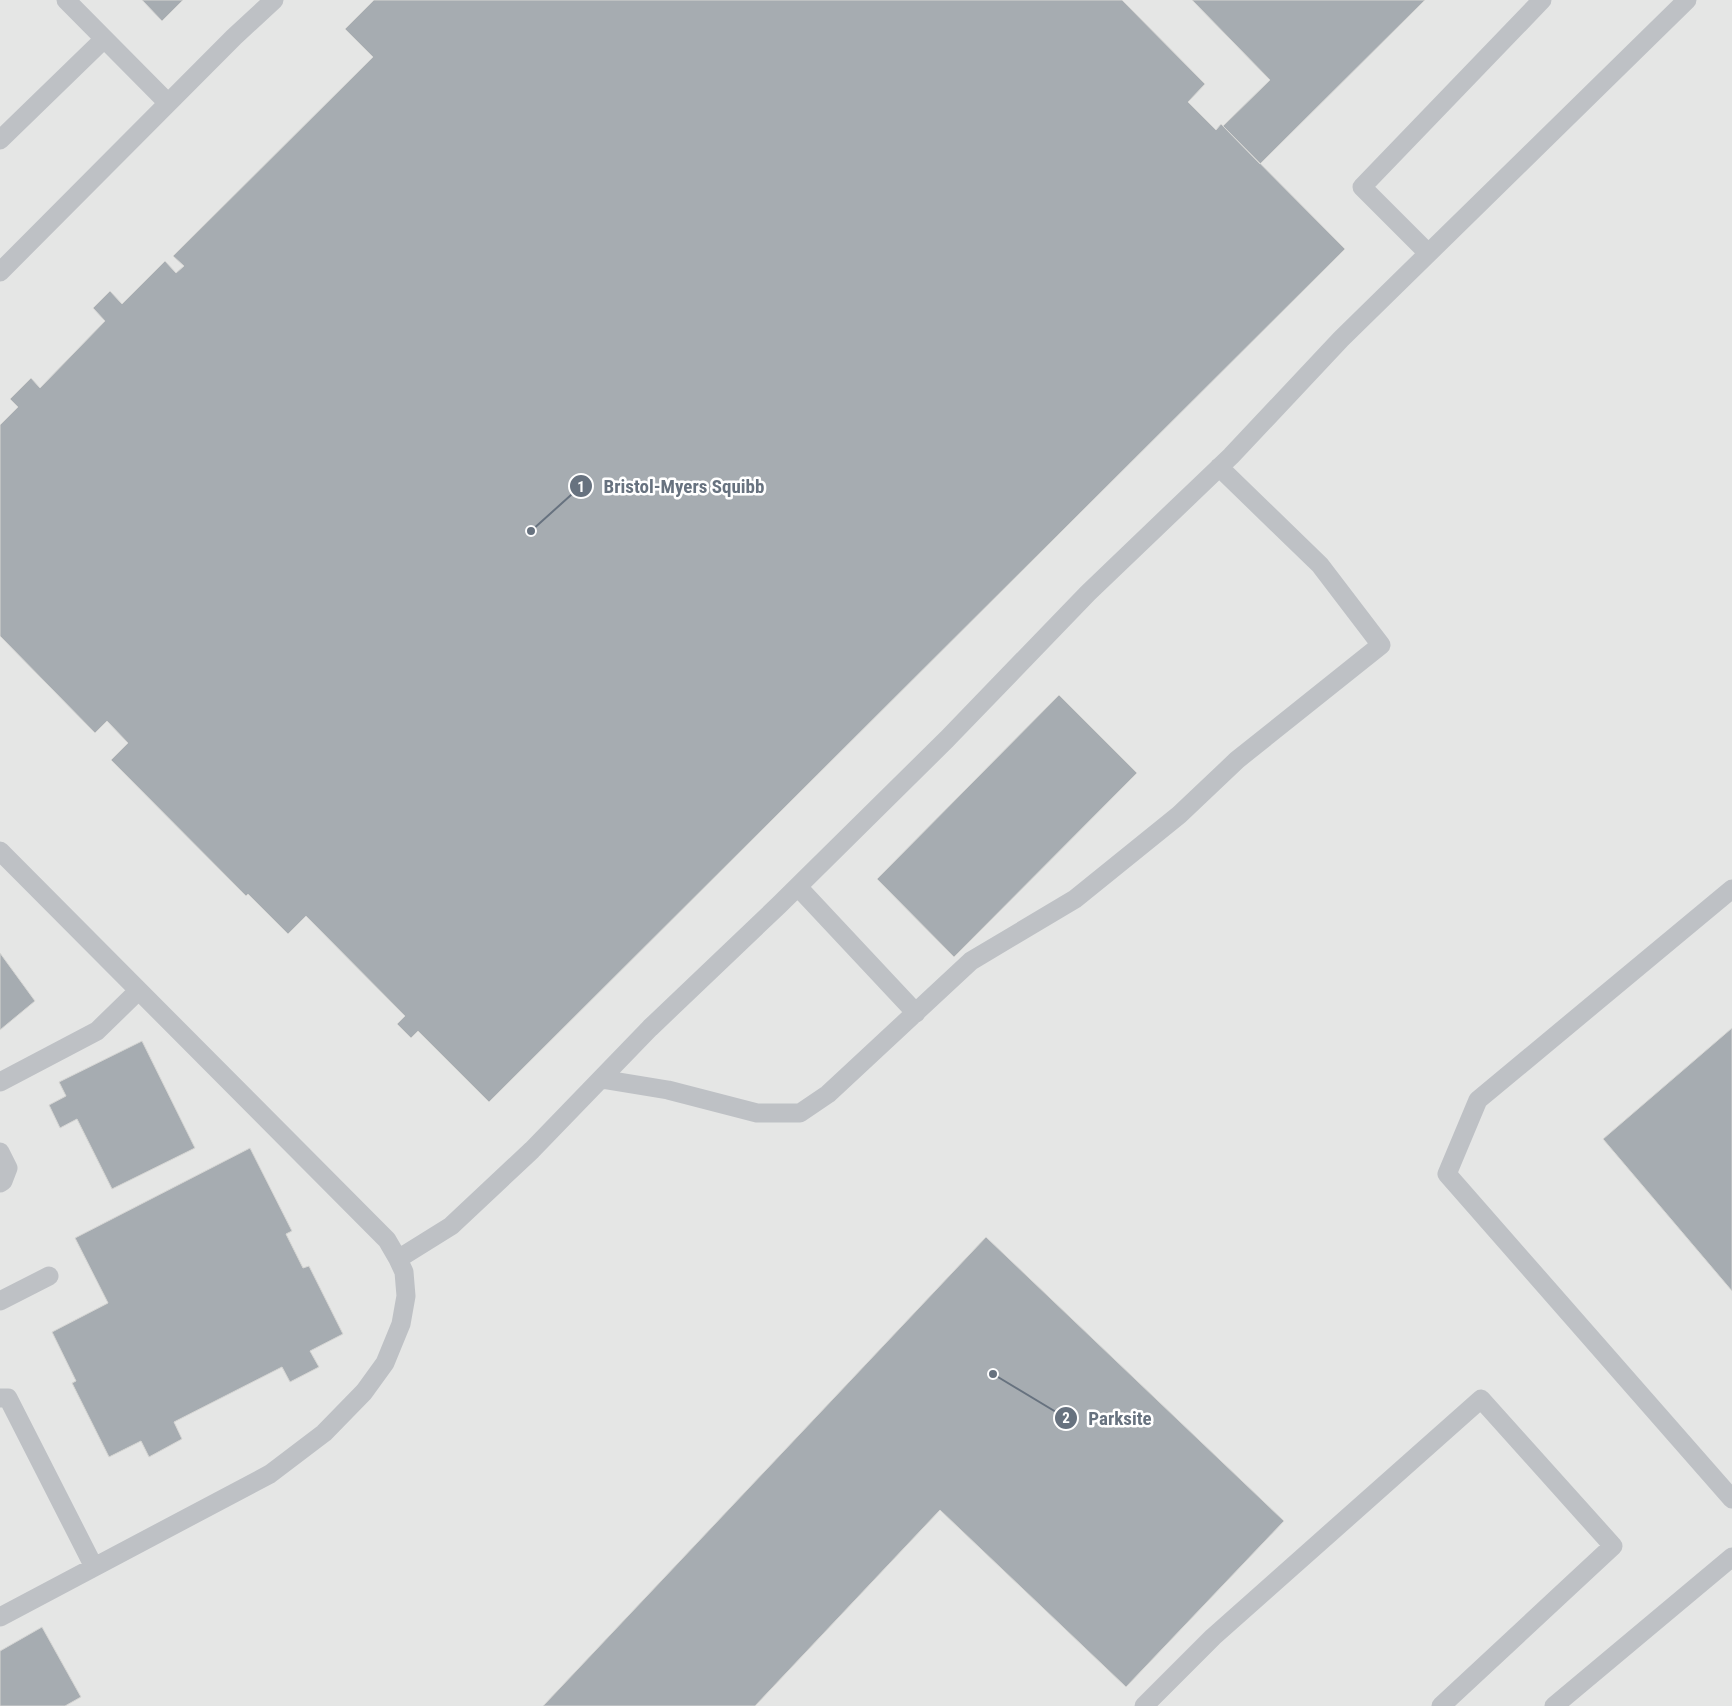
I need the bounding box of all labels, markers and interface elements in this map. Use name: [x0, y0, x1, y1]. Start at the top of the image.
callout: Bristol-Myers Squibb: [568, 469, 774, 503]
text: Bristol-Myers Squibb: [604, 475, 764, 498]
text: 1: [577, 478, 585, 496]
callout: Parksite: [1053, 1401, 1162, 1435]
text: Parksite: [1088, 1407, 1152, 1430]
text: 2: [1062, 1409, 1070, 1427]

